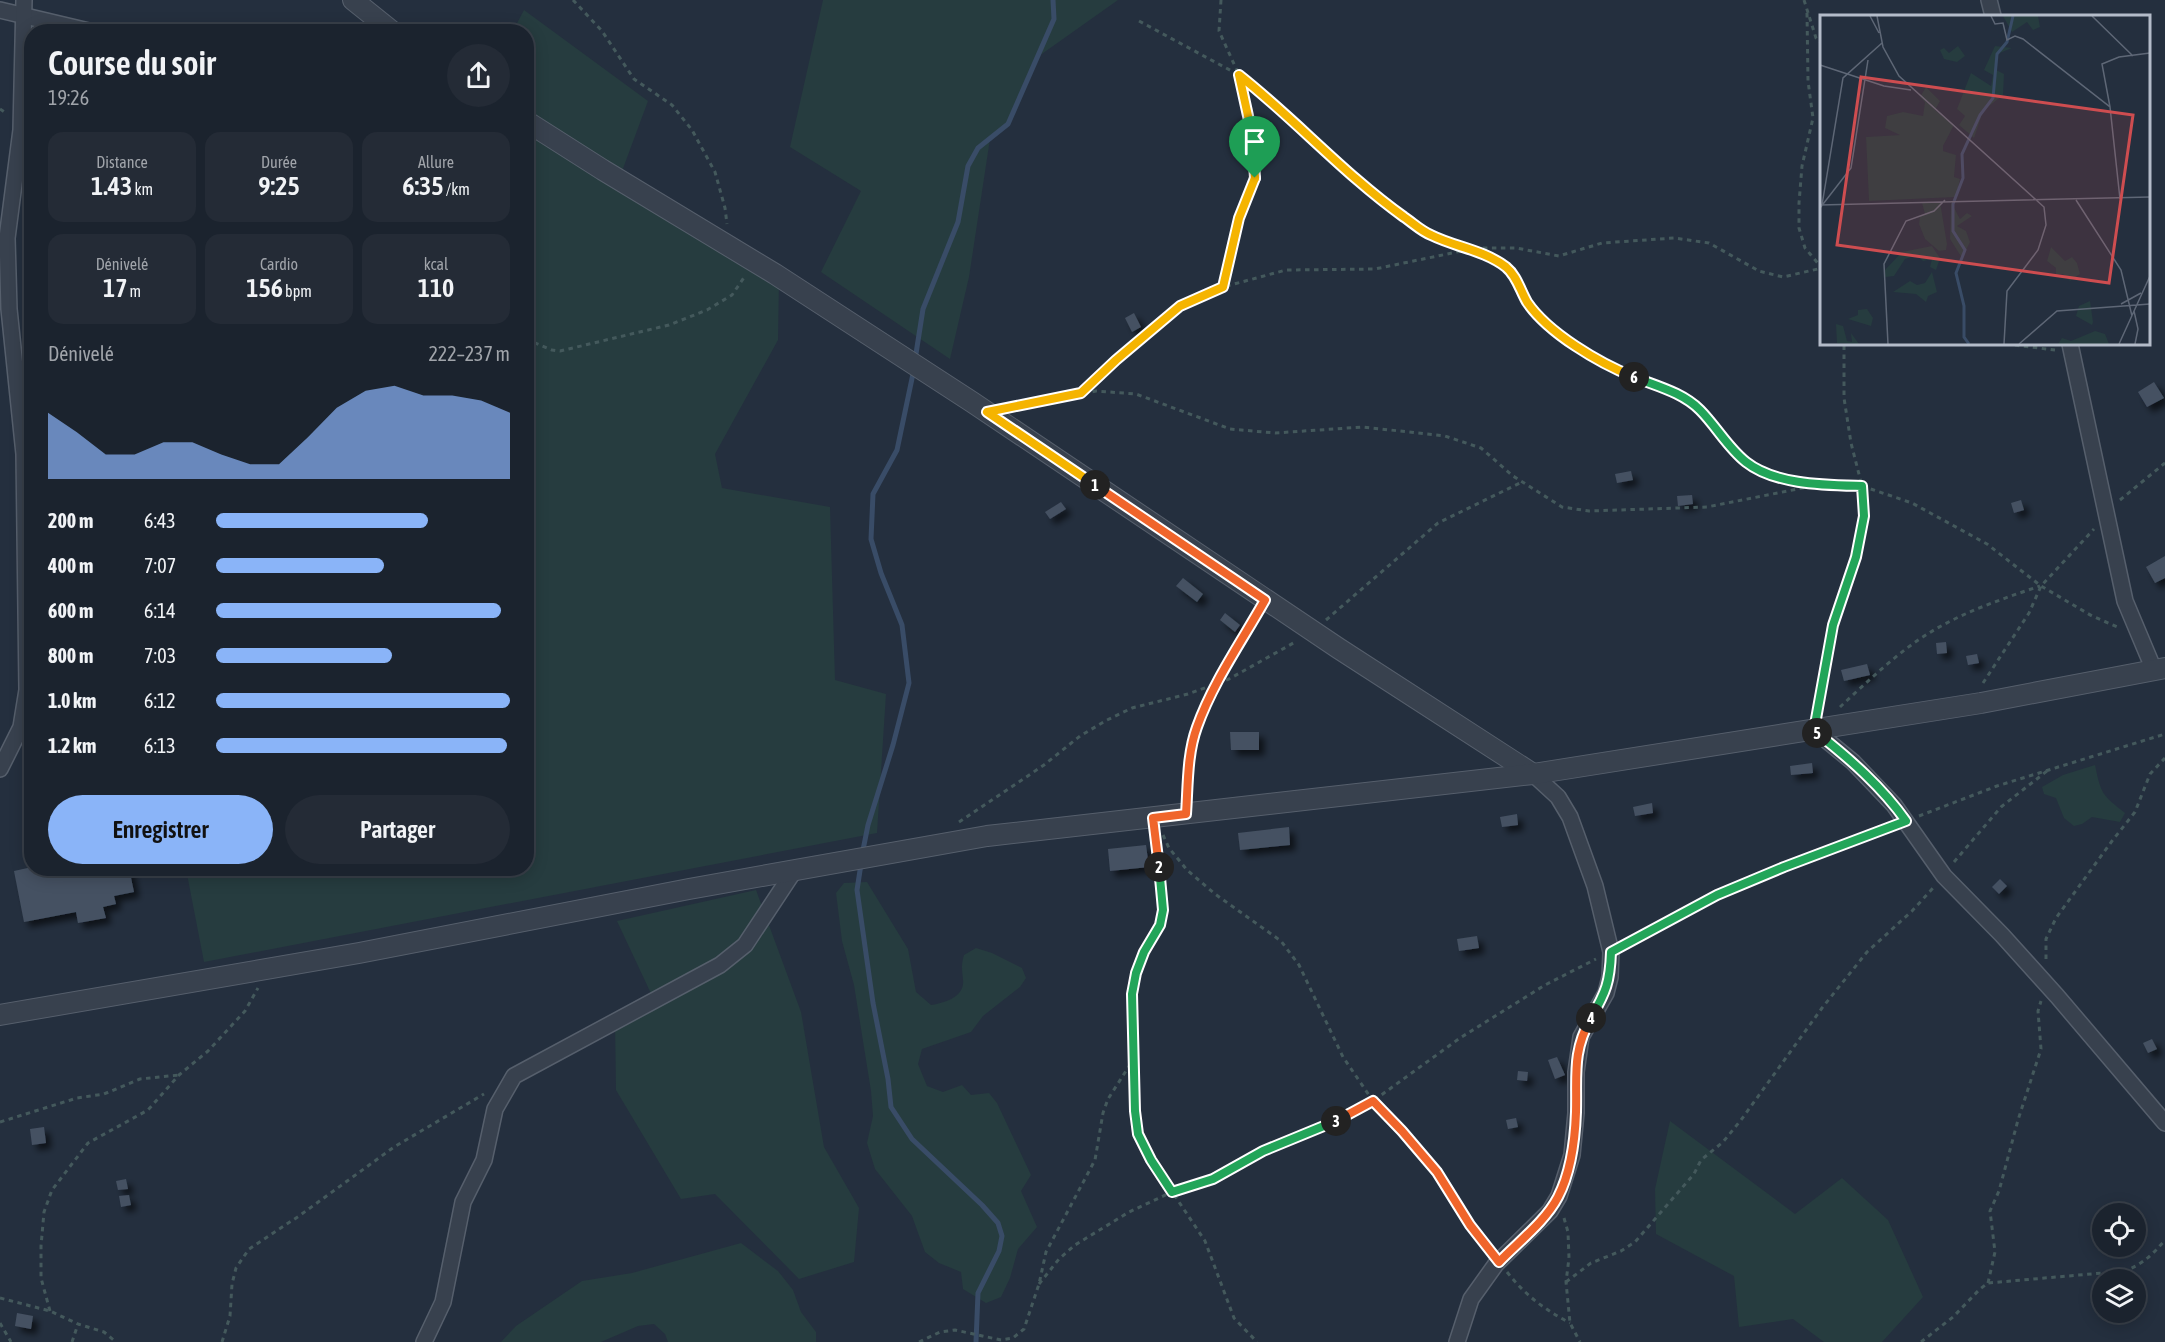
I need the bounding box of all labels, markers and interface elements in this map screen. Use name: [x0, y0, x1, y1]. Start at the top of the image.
inset map: [1820, 15, 2150, 345]
text: Course du soir: [48, 44, 216, 82]
button: share: [447, 44, 510, 107]
text: 19:26: [48, 86, 89, 109]
pin: [1229, 116, 1280, 178]
icon: arrive: [1238, 125, 1271, 158]
text: Distance: [96, 153, 148, 171]
text: Durée: [261, 153, 297, 171]
text: Allure: [418, 153, 454, 171]
text: 1.43: [91, 171, 132, 201]
text: 9:25: [258, 171, 300, 201]
text: 6:35: [402, 171, 444, 201]
text: km: [132, 180, 153, 198]
text: /km: [444, 180, 470, 198]
text: Dénivelé: [96, 255, 148, 273]
text: Cardio: [260, 255, 298, 273]
text: kcal: [424, 255, 448, 273]
text: 17: [103, 273, 127, 303]
text: 156: [246, 273, 283, 303]
text: 110: [418, 273, 454, 303]
text: m: [127, 282, 141, 300]
text: bpm: [283, 282, 312, 300]
text: Dénivelé: [48, 342, 114, 365]
text: 222–237 m: [428, 342, 510, 365]
pin: 6: [1619, 362, 1649, 392]
text: 6: [1630, 368, 1638, 386]
pin: 1: [1080, 470, 1110, 500]
text: 1: [1091, 476, 1099, 494]
text: 200 m: [48, 509, 93, 532]
text: 6:43: [144, 509, 176, 532]
text: 400 m: [48, 554, 93, 577]
text: 7:07: [144, 554, 176, 577]
text: 600 m: [48, 599, 93, 622]
text: 6:14: [144, 599, 176, 622]
text: 800 m: [48, 644, 93, 667]
text: 7:03: [144, 644, 176, 667]
text: 1.0 km: [48, 689, 96, 712]
text: 6:12: [144, 689, 176, 712]
pin: 5: [1802, 718, 1832, 748]
text: 5: [1813, 724, 1821, 742]
text: 1.2 km: [48, 734, 96, 757]
text: 6:13: [144, 734, 176, 757]
button: Enregistrer: [48, 795, 273, 864]
button: Partager: [285, 795, 510, 864]
pin: 2: [1144, 852, 1174, 882]
text: 2: [1155, 858, 1163, 876]
pin: 4: [1576, 1003, 1606, 1033]
text: 4: [1587, 1009, 1595, 1027]
pin: 3: [1321, 1106, 1351, 1136]
text: 3: [1332, 1112, 1340, 1130]
map controls: [2092, 1203, 2146, 1323]
button: locate: [2092, 1203, 2146, 1257]
button: layers: [2092, 1269, 2146, 1323]

